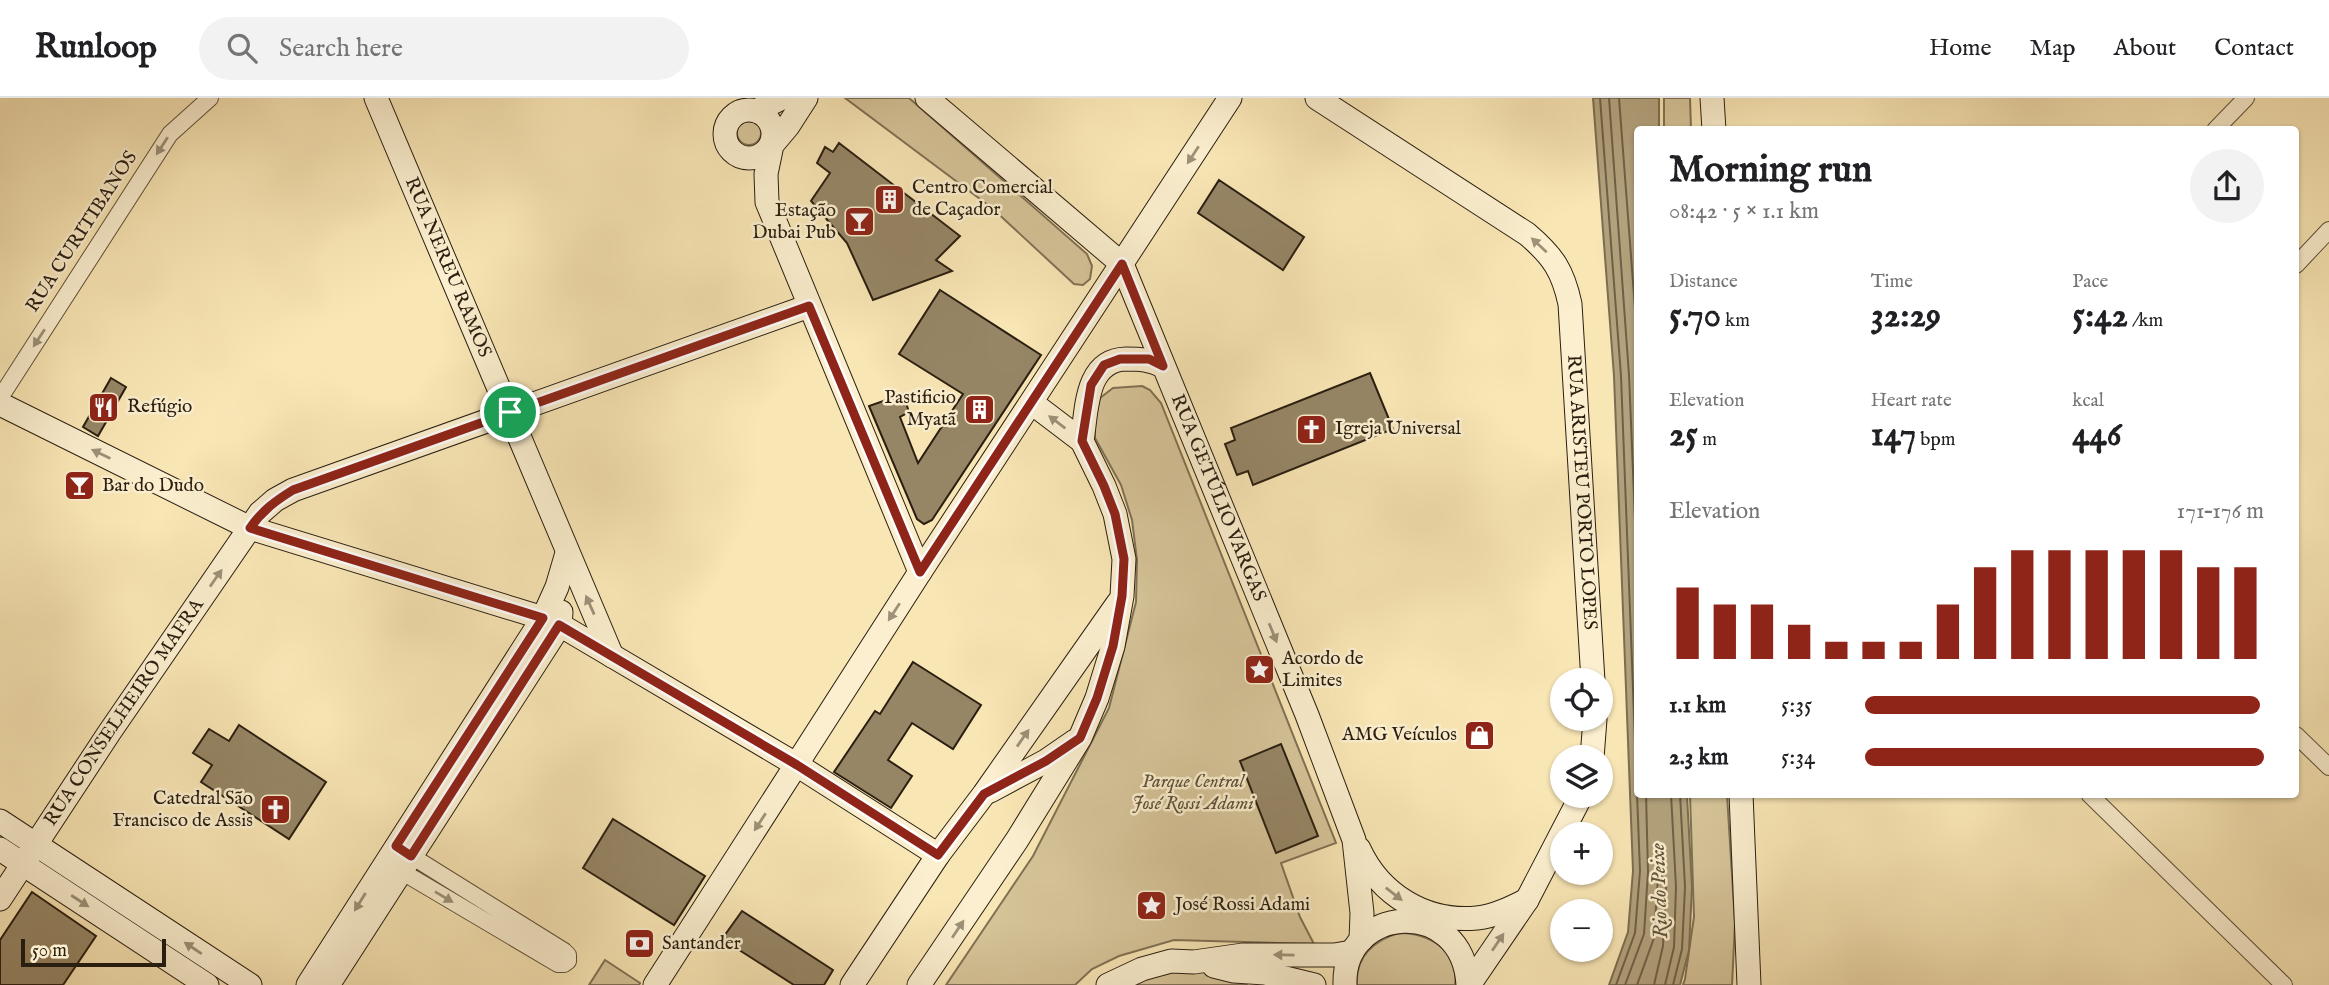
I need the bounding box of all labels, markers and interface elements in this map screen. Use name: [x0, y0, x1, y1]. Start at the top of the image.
search box: [199, 17, 689, 80]
text: Runloop: [35, 27, 157, 69]
icon: search: [223, 29, 261, 67]
text: Search here: [279, 32, 403, 65]
text: Home: [1929, 33, 1992, 64]
text: Map: [2030, 33, 2076, 64]
text: About: [2114, 33, 2176, 64]
text: Contact: [2214, 33, 2294, 64]
one-way arrow: [156, 136, 169, 156]
one-way arrow: [1186, 146, 1199, 165]
street label: RUA CURITIBANOS: [21, 147, 143, 317]
text: Morning run: [1669, 147, 1872, 195]
button: share: [2190, 149, 2264, 223]
street label: RUA NEREU RAMOS: [399, 174, 496, 361]
place label: Centro Comercial de Caçador: [912, 176, 1054, 222]
building icon: Centro Comercial de Caçador: [872, 182, 906, 216]
text: 08:42 · 5 × 1.1 km: [1669, 197, 1819, 226]
place label: Estação Dubai Pub: [752, 199, 836, 245]
bar icon: Estação Dubai Pub: [842, 205, 876, 239]
one-way arrow: [1531, 238, 1548, 254]
text: Distance: [1669, 270, 1738, 294]
text: Time: [1871, 270, 1913, 294]
text: Pace: [2072, 270, 2108, 294]
text: 5.70: [1669, 294, 1721, 339]
text: 32:29: [1871, 294, 1941, 339]
text: 5:42: [2072, 294, 2128, 339]
text: km: [1721, 309, 1750, 333]
text: /km: [2128, 309, 2163, 333]
one-way arrow: [33, 328, 46, 347]
street label: RUA ARISTEU PORTO LOPES: [1561, 354, 1602, 631]
pin: [480, 382, 540, 442]
place label: Pastificio Myatã: [884, 386, 957, 432]
text: Elevation: [1669, 389, 1744, 413]
text: Heart rate: [1871, 389, 1952, 413]
text: kcal: [2072, 389, 2104, 413]
restaurant icon: Refúgio: [87, 390, 121, 424]
street label: RUA GETÚLIO VARGAS: [1165, 391, 1271, 605]
building icon: Pastificio Myatã: [962, 392, 996, 426]
icon: arrive: [491, 393, 529, 431]
place label: Refúgio: [127, 395, 192, 419]
church icon: Igreja Universal: [1295, 412, 1329, 446]
text: 25: [1669, 413, 1698, 458]
text: 147: [1871, 413, 1916, 458]
text: 446: [2072, 413, 2121, 458]
one-way arrow: [1048, 415, 1066, 429]
place label: Igreja Universal: [1335, 417, 1462, 441]
text: m: [1698, 428, 1717, 452]
text: bpm: [1916, 428, 1955, 452]
one-way arrow: [91, 448, 111, 459]
bar icon: Bar do Dudo: [62, 469, 96, 503]
place label: Bar do Dudo: [102, 474, 204, 498]
text: Elevation: [1669, 497, 1760, 526]
text: 171–176 m: [2177, 497, 2264, 526]
one-way arrow: [209, 568, 222, 588]
street label: RUA CONSELHEIRO MAFRA: [39, 593, 210, 831]
one-way arrow: [584, 594, 595, 615]
one-way arrow: [888, 603, 901, 622]
one-way arrow: [1268, 623, 1279, 644]
place label: Acordo de Limites: [1281, 647, 1364, 693]
place icon: Acordo de Limites: [1242, 653, 1276, 687]
map controls: [1550, 668, 1613, 962]
button: locate: [1550, 668, 1613, 731]
text: 1.1 km: [1669, 691, 1726, 720]
text: 5:35: [1781, 691, 1812, 720]
shop icon: AMG Veículos: [1463, 718, 1497, 752]
place label: AMG Veículos: [1341, 723, 1457, 747]
one-way arrow: [1016, 729, 1030, 747]
text: 2.3 km: [1669, 743, 1728, 772]
text: 5:34: [1781, 743, 1815, 772]
button: layers: [1550, 745, 1613, 808]
park label: Parque Central José Rossi Adami: [1132, 770, 1255, 816]
place label: Catedral São Francisco de Assis: [112, 787, 253, 833]
church icon: Catedral São Francisco de Assis: [259, 793, 293, 827]
one-way arrow: [754, 812, 767, 832]
button: +: [1550, 822, 1613, 885]
water label: Rio do Peixe: [1645, 843, 1675, 939]
one-way arrow: [1385, 887, 1403, 902]
place icon: José Rossi Adami: [1135, 888, 1169, 922]
one-way arrow: [435, 891, 454, 903]
one-way arrow: [354, 892, 367, 911]
place label: José Rossi Adami: [1173, 893, 1310, 917]
one-way arrow: [71, 894, 89, 908]
button: −: [1550, 899, 1613, 962]
one-way arrow: [951, 919, 964, 938]
bank icon: Santander: [622, 927, 656, 961]
place label: Santander: [662, 932, 741, 956]
one-way arrow: [1491, 933, 1505, 951]
scale bar: [21, 936, 166, 968]
text: 50 m: [32, 939, 67, 963]
one-way arrow: [183, 942, 202, 955]
one-way arrow: [1273, 949, 1295, 961]

